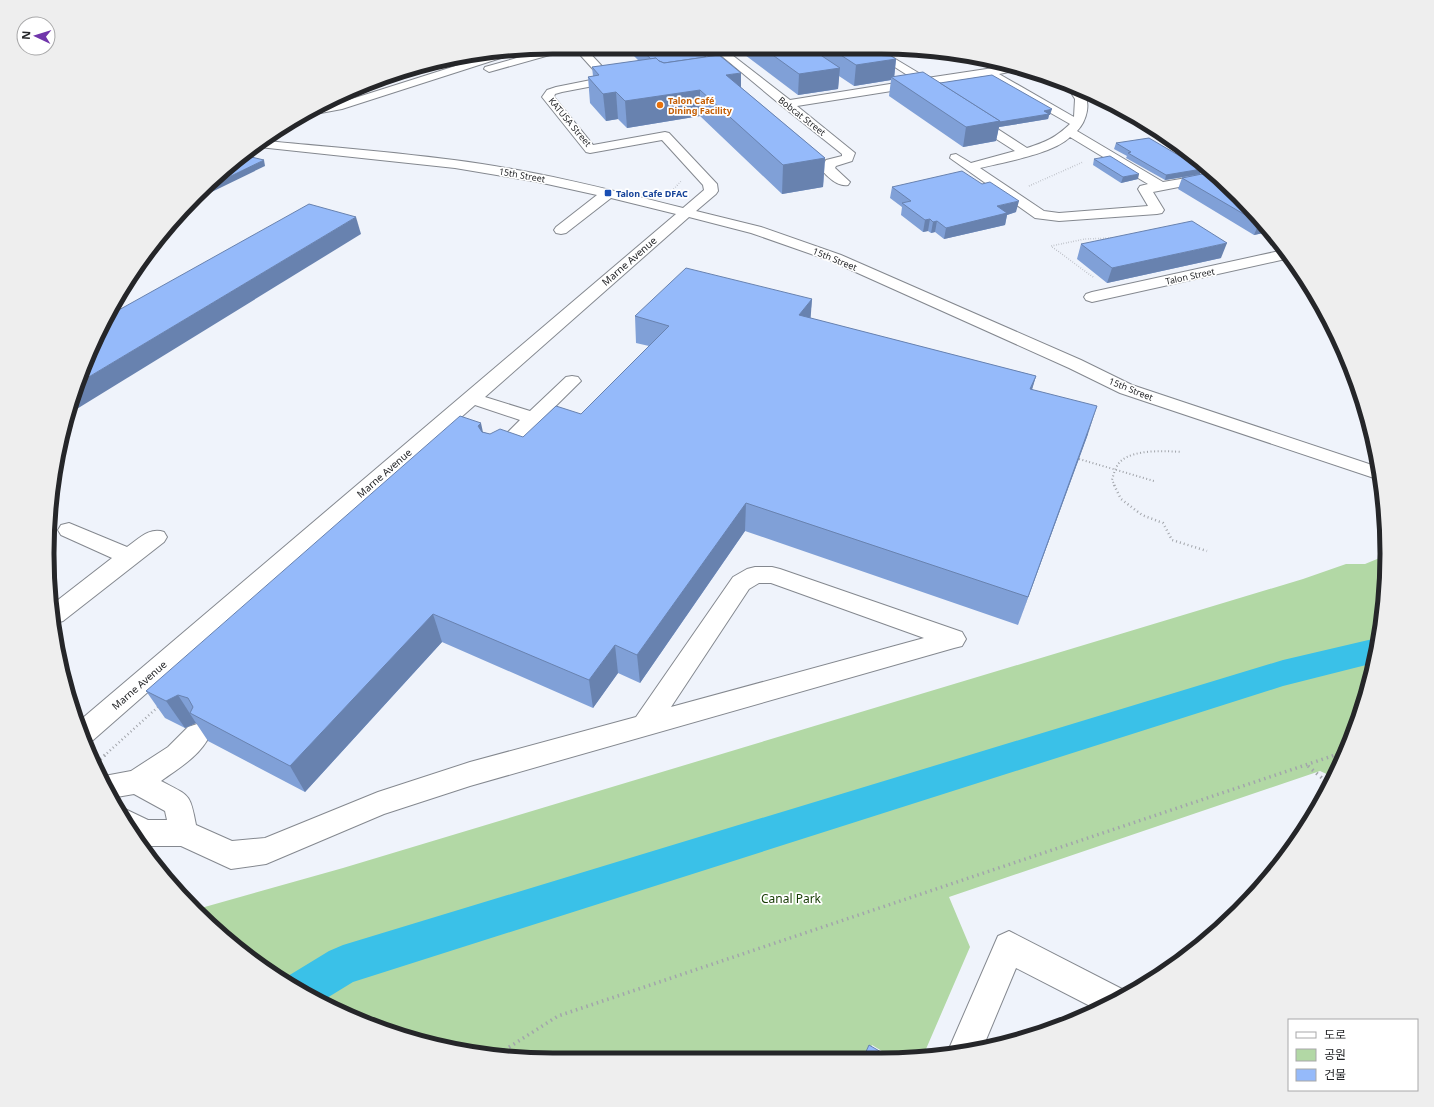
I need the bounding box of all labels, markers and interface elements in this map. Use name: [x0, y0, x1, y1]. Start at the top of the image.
north arrow: [16, 16, 56, 56]
text: N: [18, 30, 33, 40]
street label: Bobcat Street: [776, 93, 829, 139]
place label: Talon Café Dining Facility: [668, 94, 733, 117]
street label: KATUSA Street: [546, 95, 595, 150]
marker: Talon Café Dining Facility: [655, 100, 665, 110]
street label: 15th Street: [498, 165, 547, 186]
place label: Talon Cafe DFAC: [616, 187, 688, 200]
marker: Talon Cafe DFAC: [603, 188, 613, 198]
street label: Marne Avenue: [599, 233, 660, 289]
street label: 15th Street: [811, 244, 860, 274]
street label: Talon Street: [1164, 264, 1217, 288]
street label: 15th Street: [1107, 374, 1156, 404]
street label: Marne Avenue: [354, 445, 415, 501]
street label: Marne Avenue: [109, 657, 170, 713]
park label: Canal Park: [761, 890, 822, 907]
legend: [1288, 1019, 1418, 1091]
text: 도로: [1324, 1026, 1346, 1043]
text: 공원: [1324, 1046, 1346, 1063]
text: 건물: [1324, 1066, 1346, 1083]

